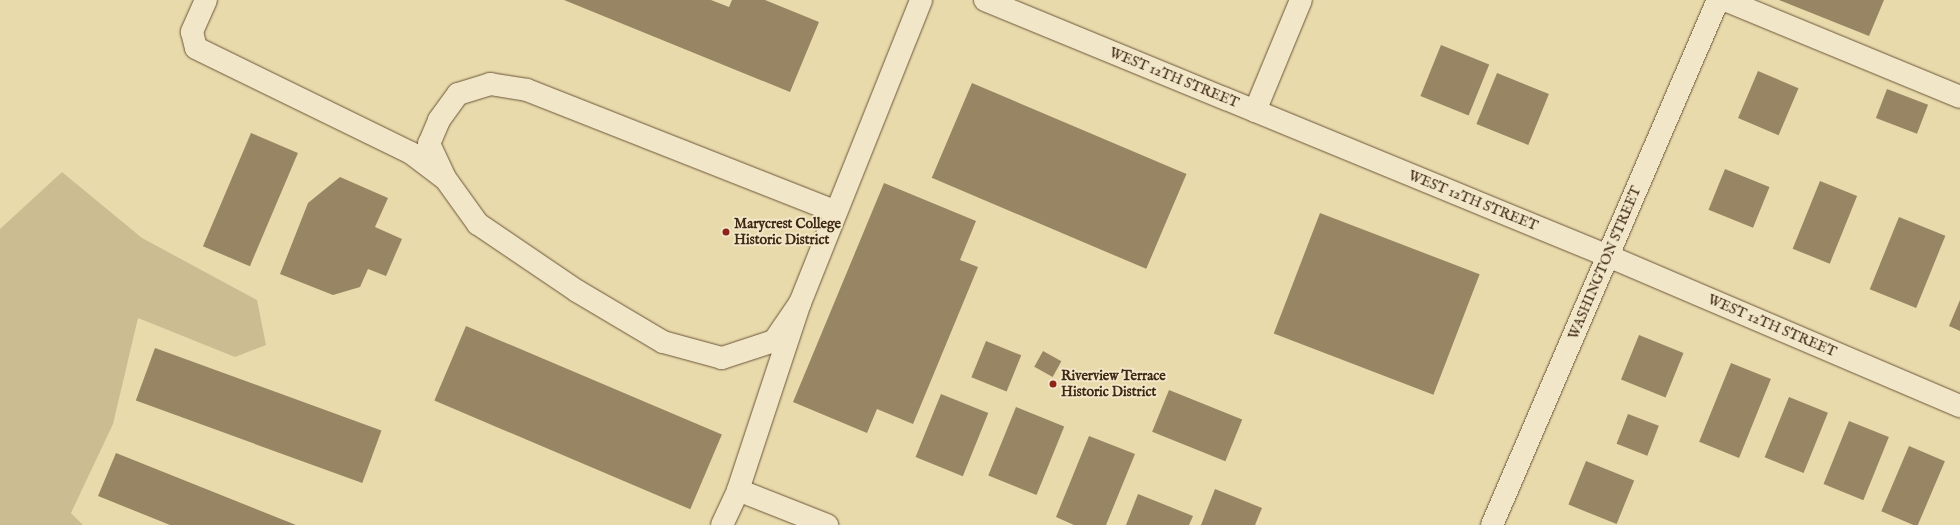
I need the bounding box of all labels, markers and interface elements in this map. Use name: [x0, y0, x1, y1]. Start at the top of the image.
street label: WEST 12TH STREET: [1107, 44, 1241, 112]
street label: WEST 12TH STREET: [1406, 167, 1540, 235]
street label: WASHINGTON STREET: [1565, 184, 1645, 342]
place label: Marycrest College Historic District: [734, 216, 841, 248]
marker: Marycrest College Historic District: [721, 227, 731, 237]
street label: WEST 12TH STREET: [1705, 291, 1839, 361]
place label: Riverview Terrace Historic District: [1061, 368, 1166, 400]
marker: Riverview Terrace Historic District: [1048, 379, 1058, 389]

